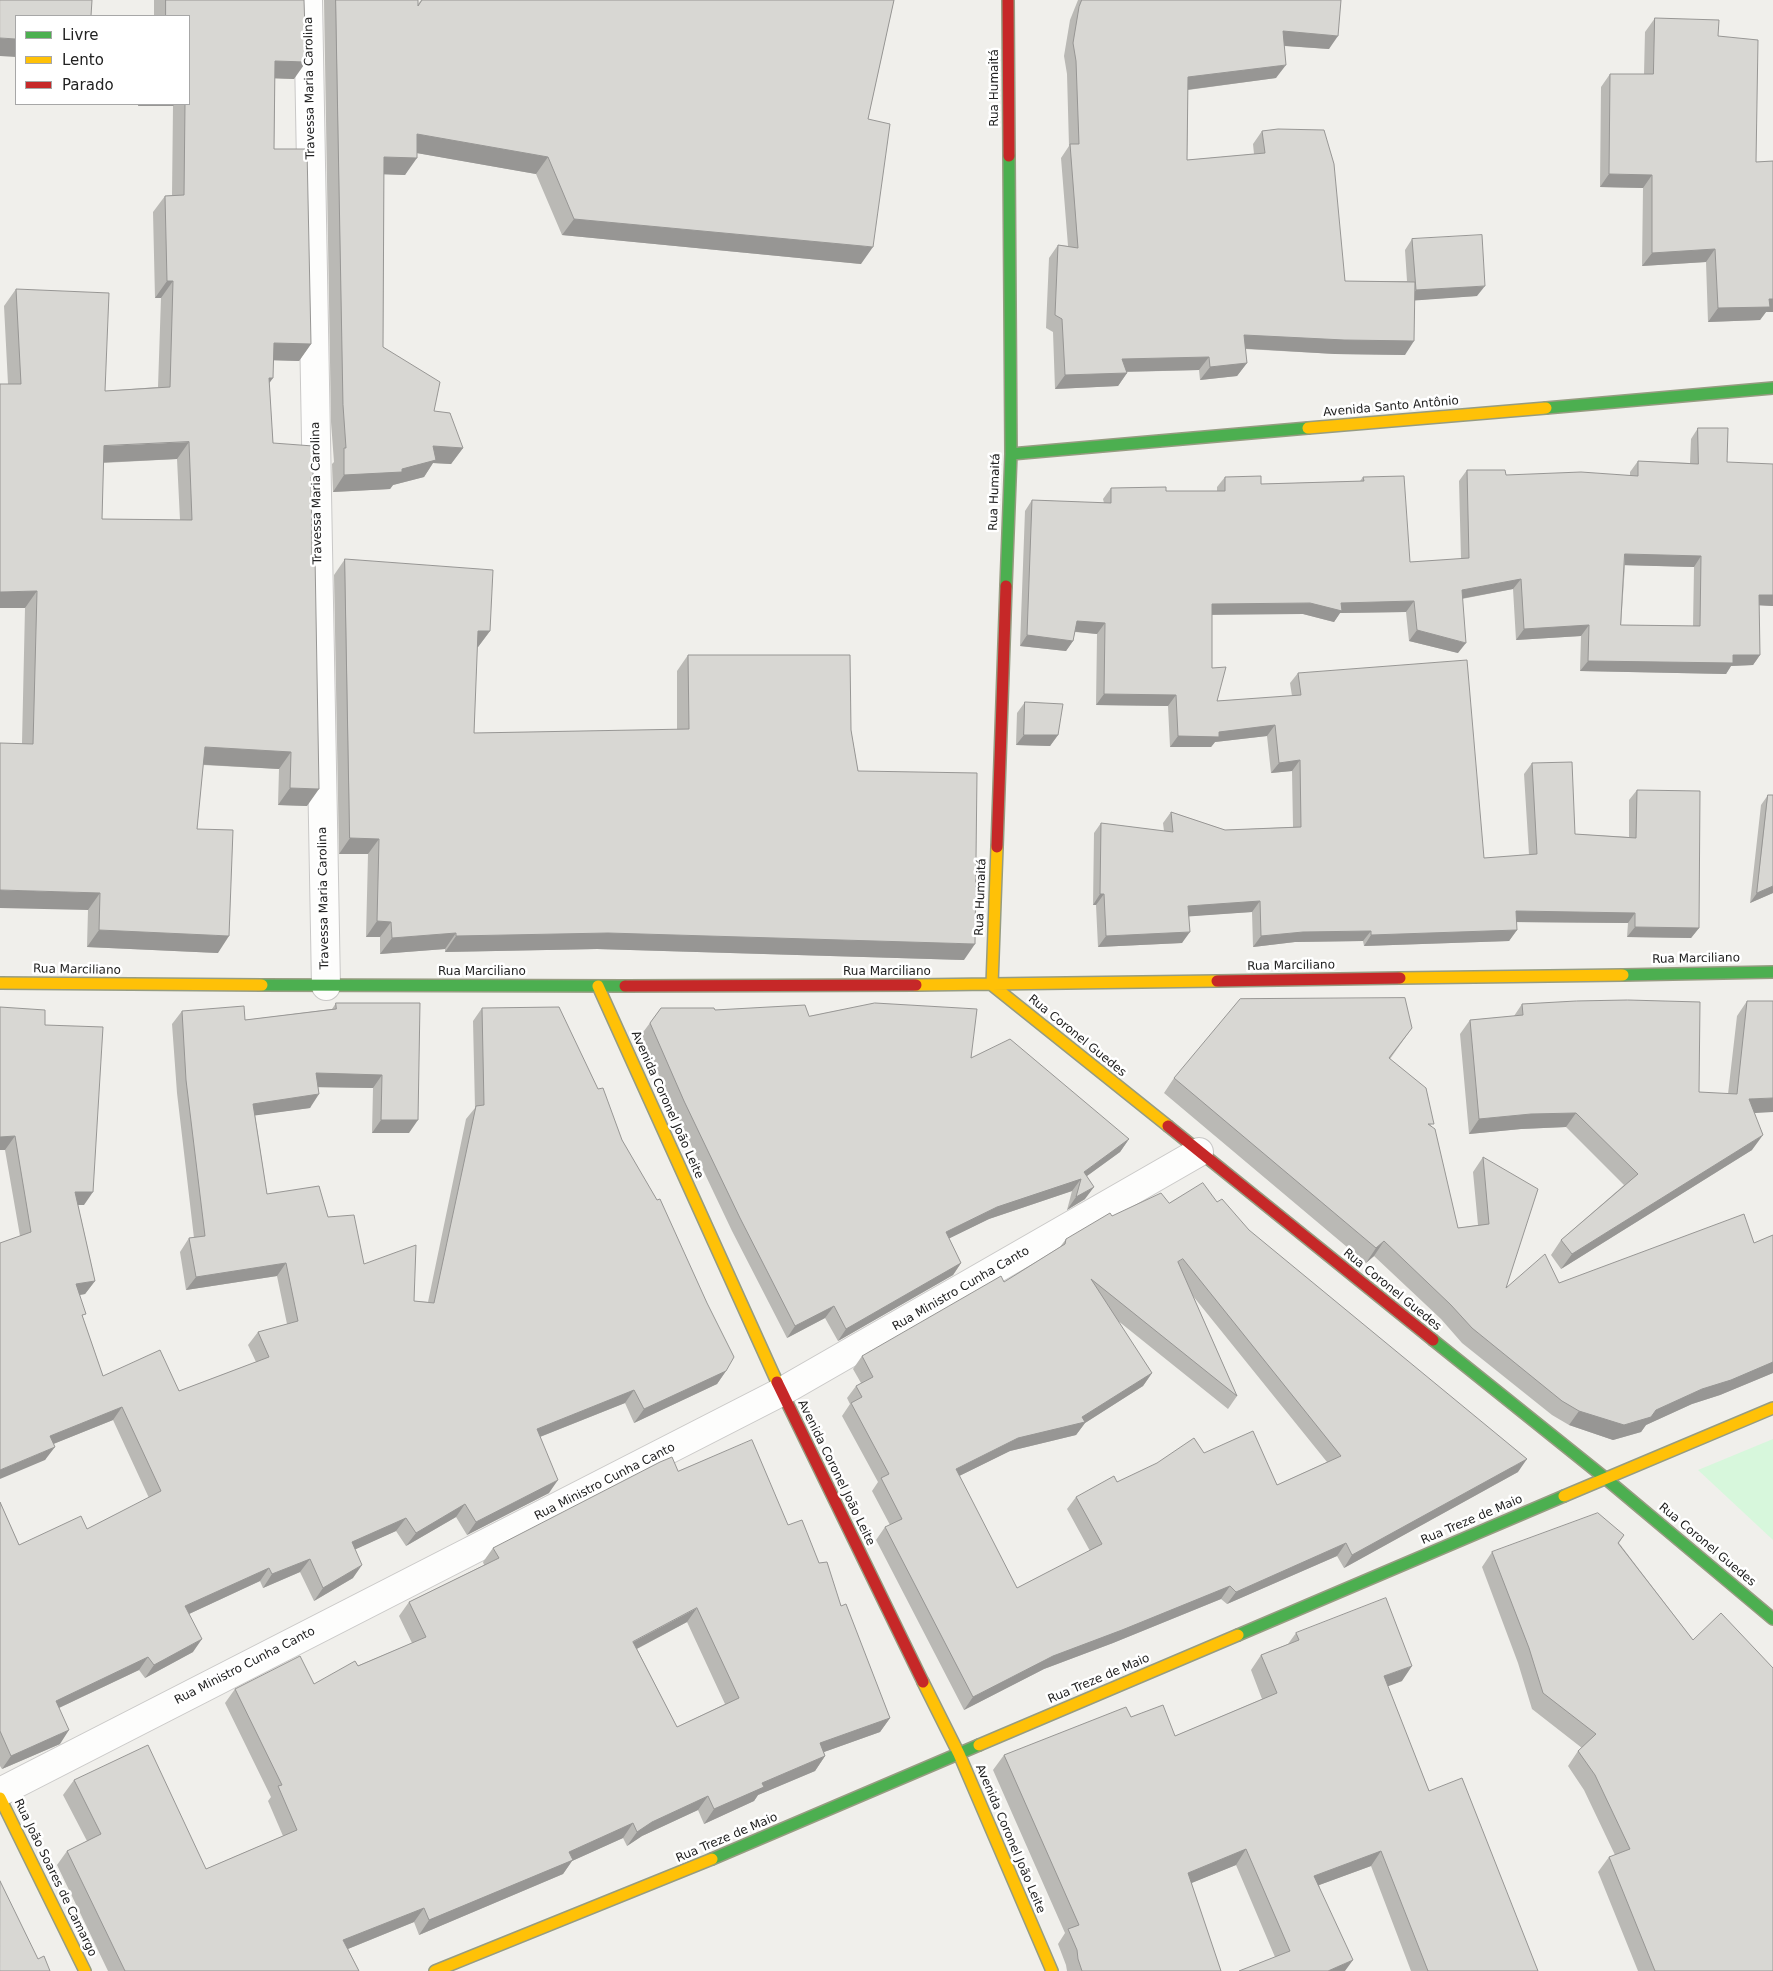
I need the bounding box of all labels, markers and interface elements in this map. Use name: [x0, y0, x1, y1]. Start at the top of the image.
legend: [15, 15, 190, 105]
street label: Travessa Maria Carolina: [302, 17, 318, 159]
text: Livre: [62, 26, 98, 44]
street label: Rua Humaitá: [988, 49, 1002, 127]
text: Lento: [62, 51, 104, 69]
text: Parado: [62, 76, 114, 94]
street label: Avenida Santo Antônio: [1322, 394, 1460, 420]
street label: Travessa Maria Carolina: [309, 422, 325, 564]
street label: Rua Humaitá: [986, 453, 1004, 531]
street label: Travessa Maria Carolina: [316, 827, 332, 969]
street label: Rua Humaitá: [972, 858, 990, 936]
street label: Rua Marciliano: [1652, 951, 1740, 967]
street label: Rua Marciliano: [1247, 958, 1335, 974]
street label: Rua Marciliano: [33, 962, 121, 978]
street label: Rua Marciliano: [438, 965, 526, 979]
street label: Rua Marciliano: [843, 965, 931, 979]
street label: Rua Coronel Guedes: [1025, 992, 1129, 1080]
street label: Avenida Coronel João Leite: [628, 1029, 706, 1181]
street label: Rua Ministro Cunha Canto: [890, 1244, 1032, 1334]
street label: Rua Coronel Guedes: [1340, 1246, 1444, 1334]
street label: Avenida Coronel João Leite: [794, 1398, 878, 1548]
street label: Rua Ministro Cunha Canto: [532, 1440, 678, 1524]
street label: Rua Treze de Maio: [1419, 1492, 1525, 1548]
street label: Rua Coronel Guedes: [1656, 1500, 1758, 1590]
street label: Rua Ministro Cunha Canto: [172, 1624, 318, 1708]
street label: Rua Treze de Maio: [1046, 1651, 1152, 1707]
street label: Avenida Coronel João Leite: [972, 1762, 1048, 1916]
street label: Rua João Soares de Camargo: [10, 1797, 100, 1959]
street label: Rua Treze de Maio: [674, 1810, 780, 1866]

